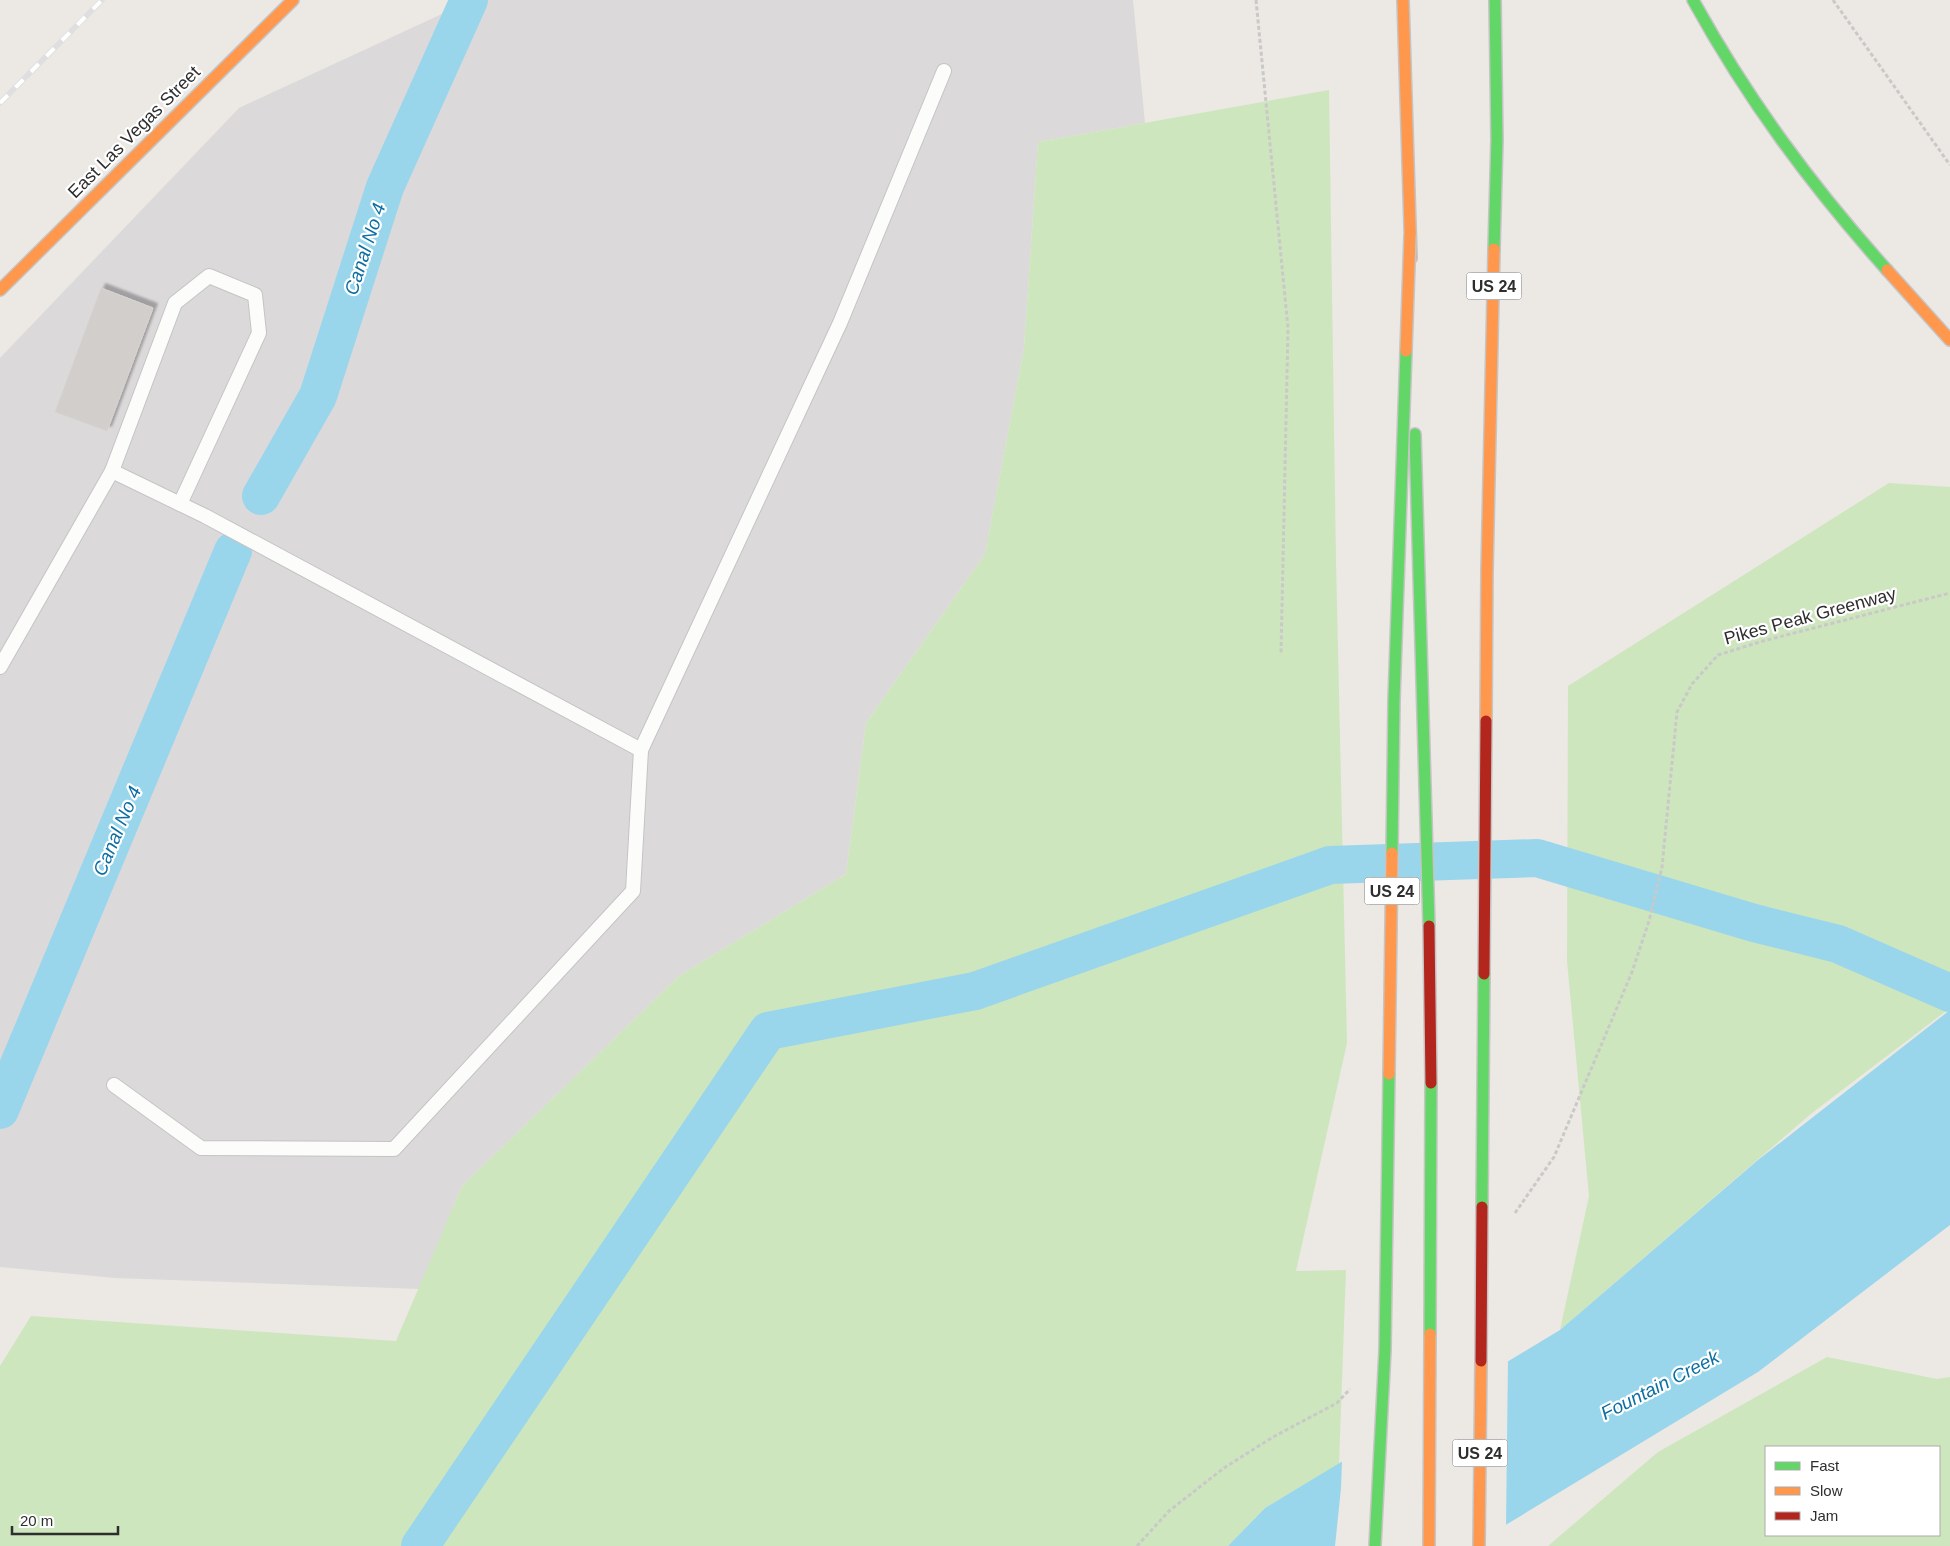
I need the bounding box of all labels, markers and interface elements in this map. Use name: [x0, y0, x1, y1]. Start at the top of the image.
street label: East Las Vegas Street: [64, 62, 204, 202]
water label: Canal No 4: [340, 201, 390, 297]
road number: US 24: [1466, 272, 1522, 300]
street label: Pikes Peak Greenway: [1722, 583, 1898, 649]
water label: Canal No 4: [89, 783, 145, 879]
road number: US 24: [1364, 878, 1420, 904]
water label: Fountain Creek: [1597, 1345, 1724, 1424]
road number: US 24: [1452, 1440, 1508, 1466]
legend: [1765, 1446, 1940, 1536]
text: Fast: [1810, 1457, 1840, 1474]
text: Slow: [1810, 1482, 1843, 1499]
scale bar: [12, 1504, 119, 1536]
text: Jam: [1810, 1507, 1838, 1524]
text: 20 m: [20, 1512, 53, 1529]

